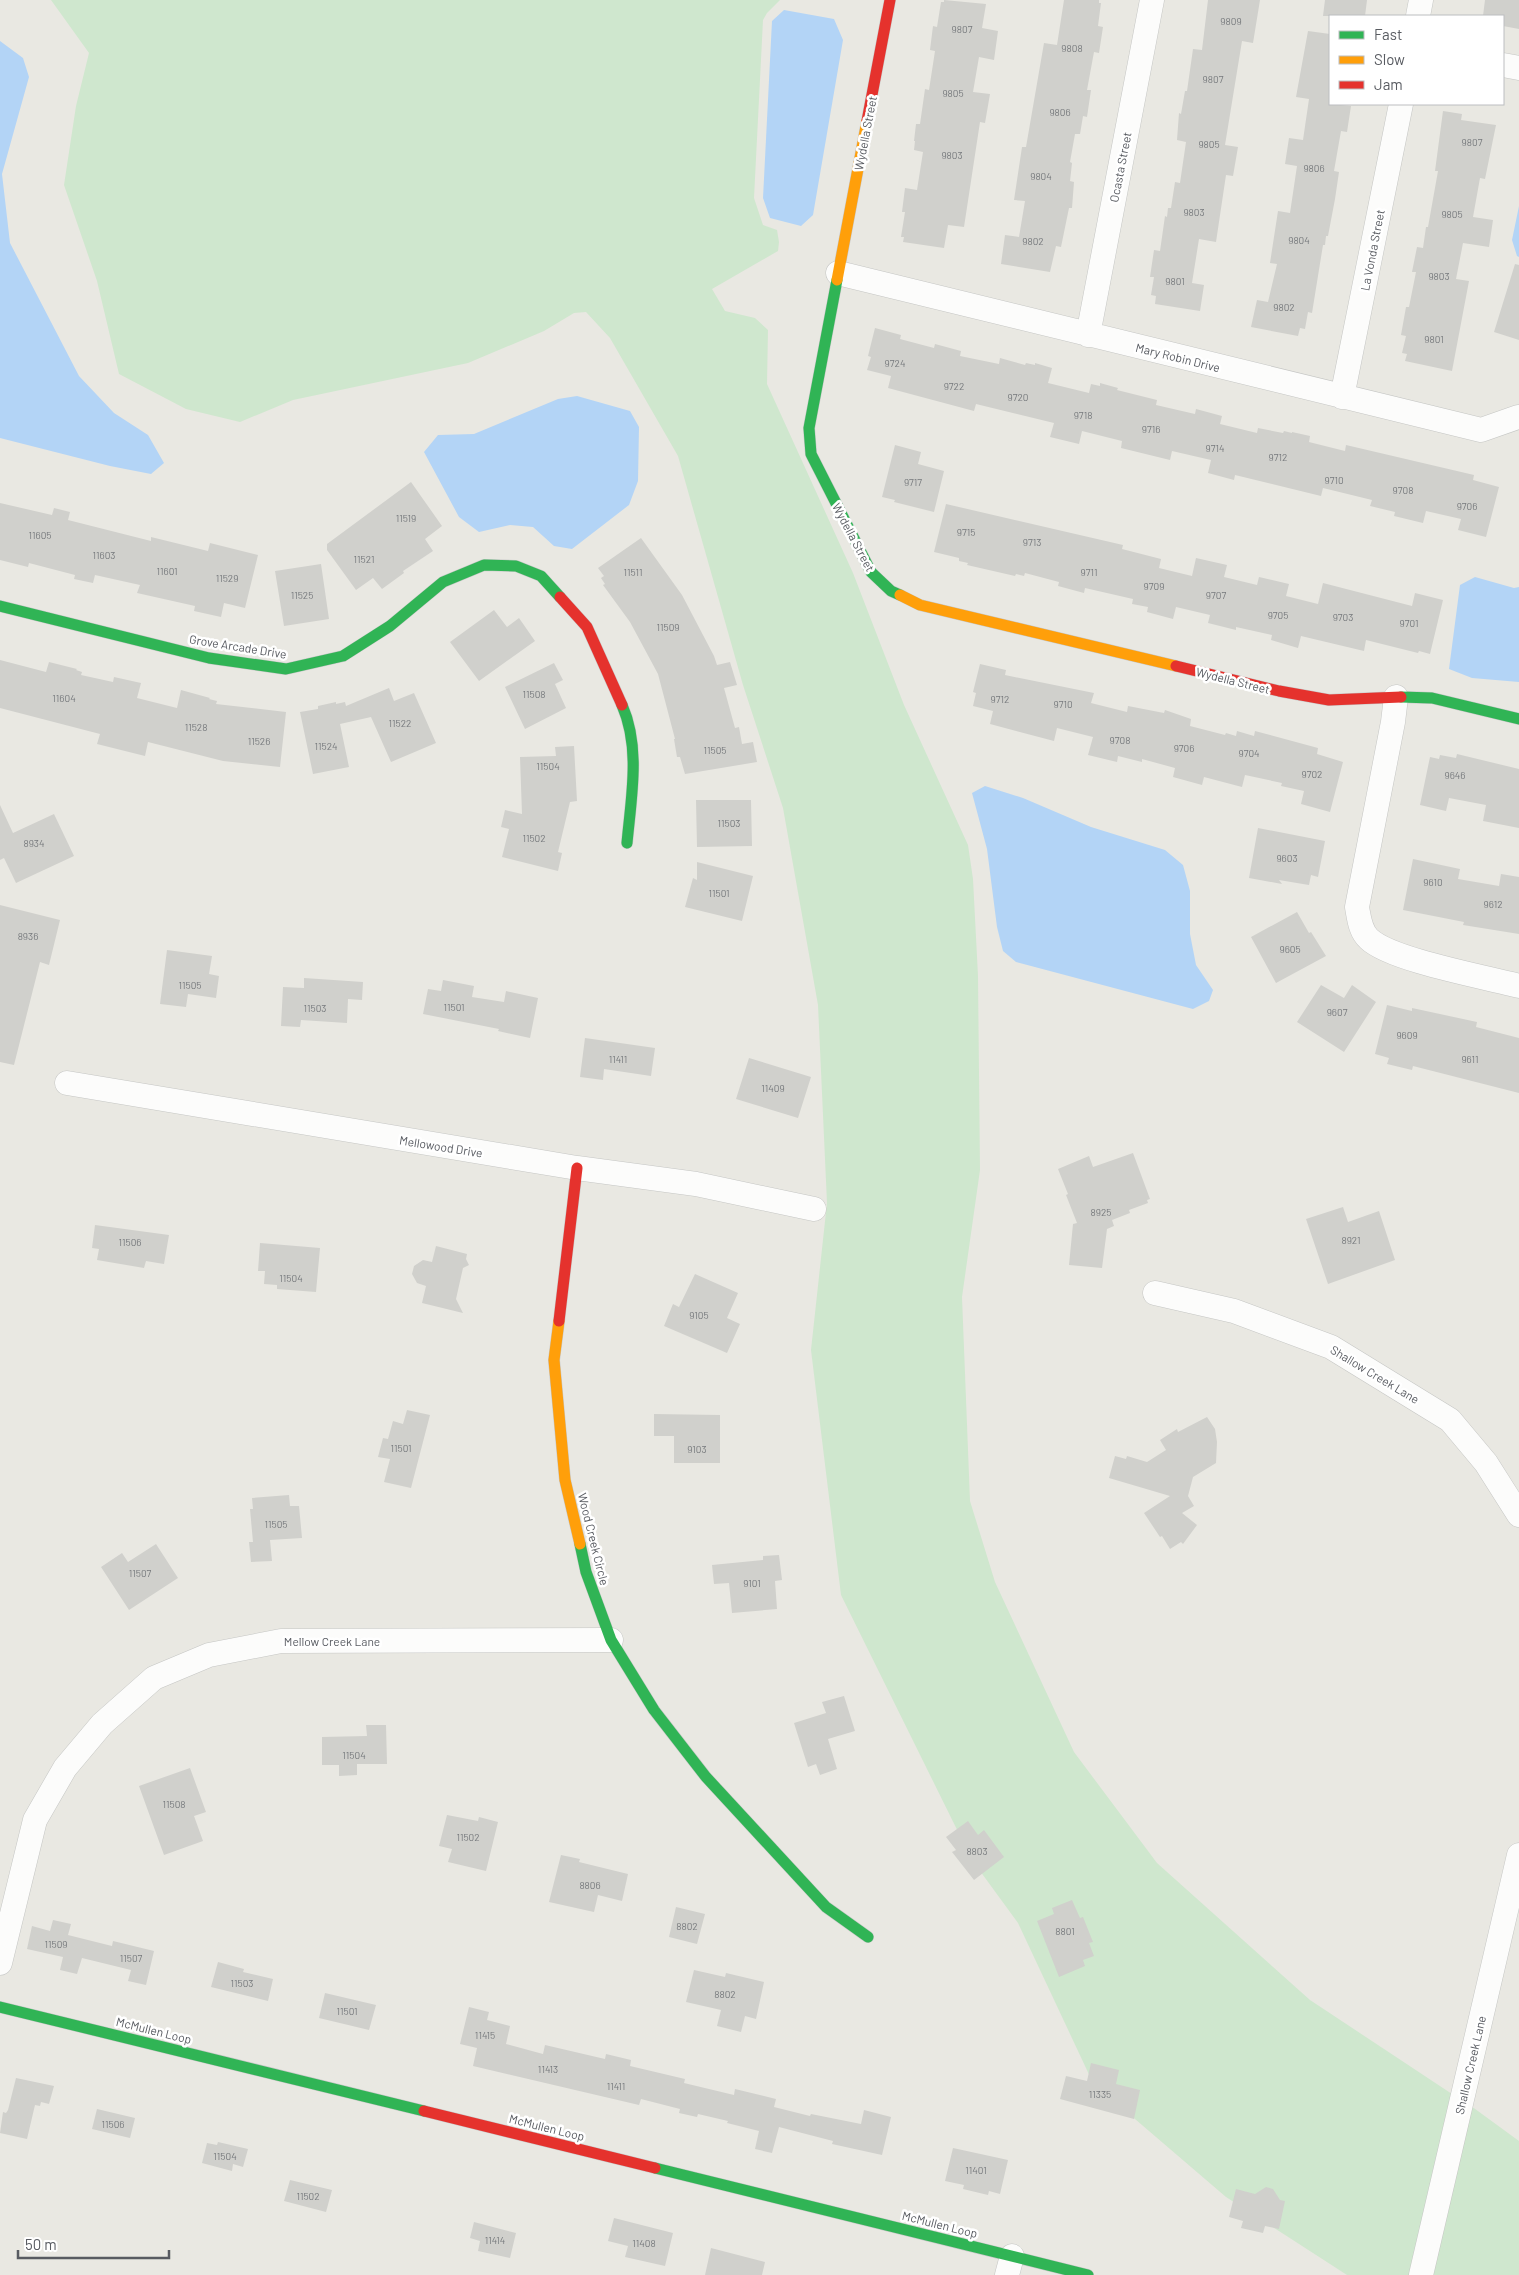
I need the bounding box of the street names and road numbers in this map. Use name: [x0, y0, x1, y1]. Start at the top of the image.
street label: Wydella Street: [851, 95, 879, 171]
street label: Ocasta Street: [1106, 131, 1134, 203]
street label: La Vonda Street: [1357, 208, 1387, 292]
street label: Mary Robin Drive: [1134, 340, 1222, 374]
street label: Wydella Street: [830, 500, 878, 574]
street label: Grove Arcade Drive: [188, 631, 288, 661]
street label: Wydella Street: [1195, 664, 1271, 696]
street label: Mellowood Drive: [398, 1133, 484, 1159]
street label: Shallow Creek Lane: [1328, 1342, 1422, 1406]
street label: Wood Creek Circle: [576, 1491, 612, 1587]
street label: Mellow Creek Lane: [284, 1634, 380, 1648]
street label: McMullen Loop: [115, 2014, 193, 2046]
street label: Shallow Creek Lane: [1452, 2014, 1488, 2116]
street label: McMullen Loop: [508, 2111, 586, 2143]
street label: McMullen Loop: [901, 2208, 979, 2240]

